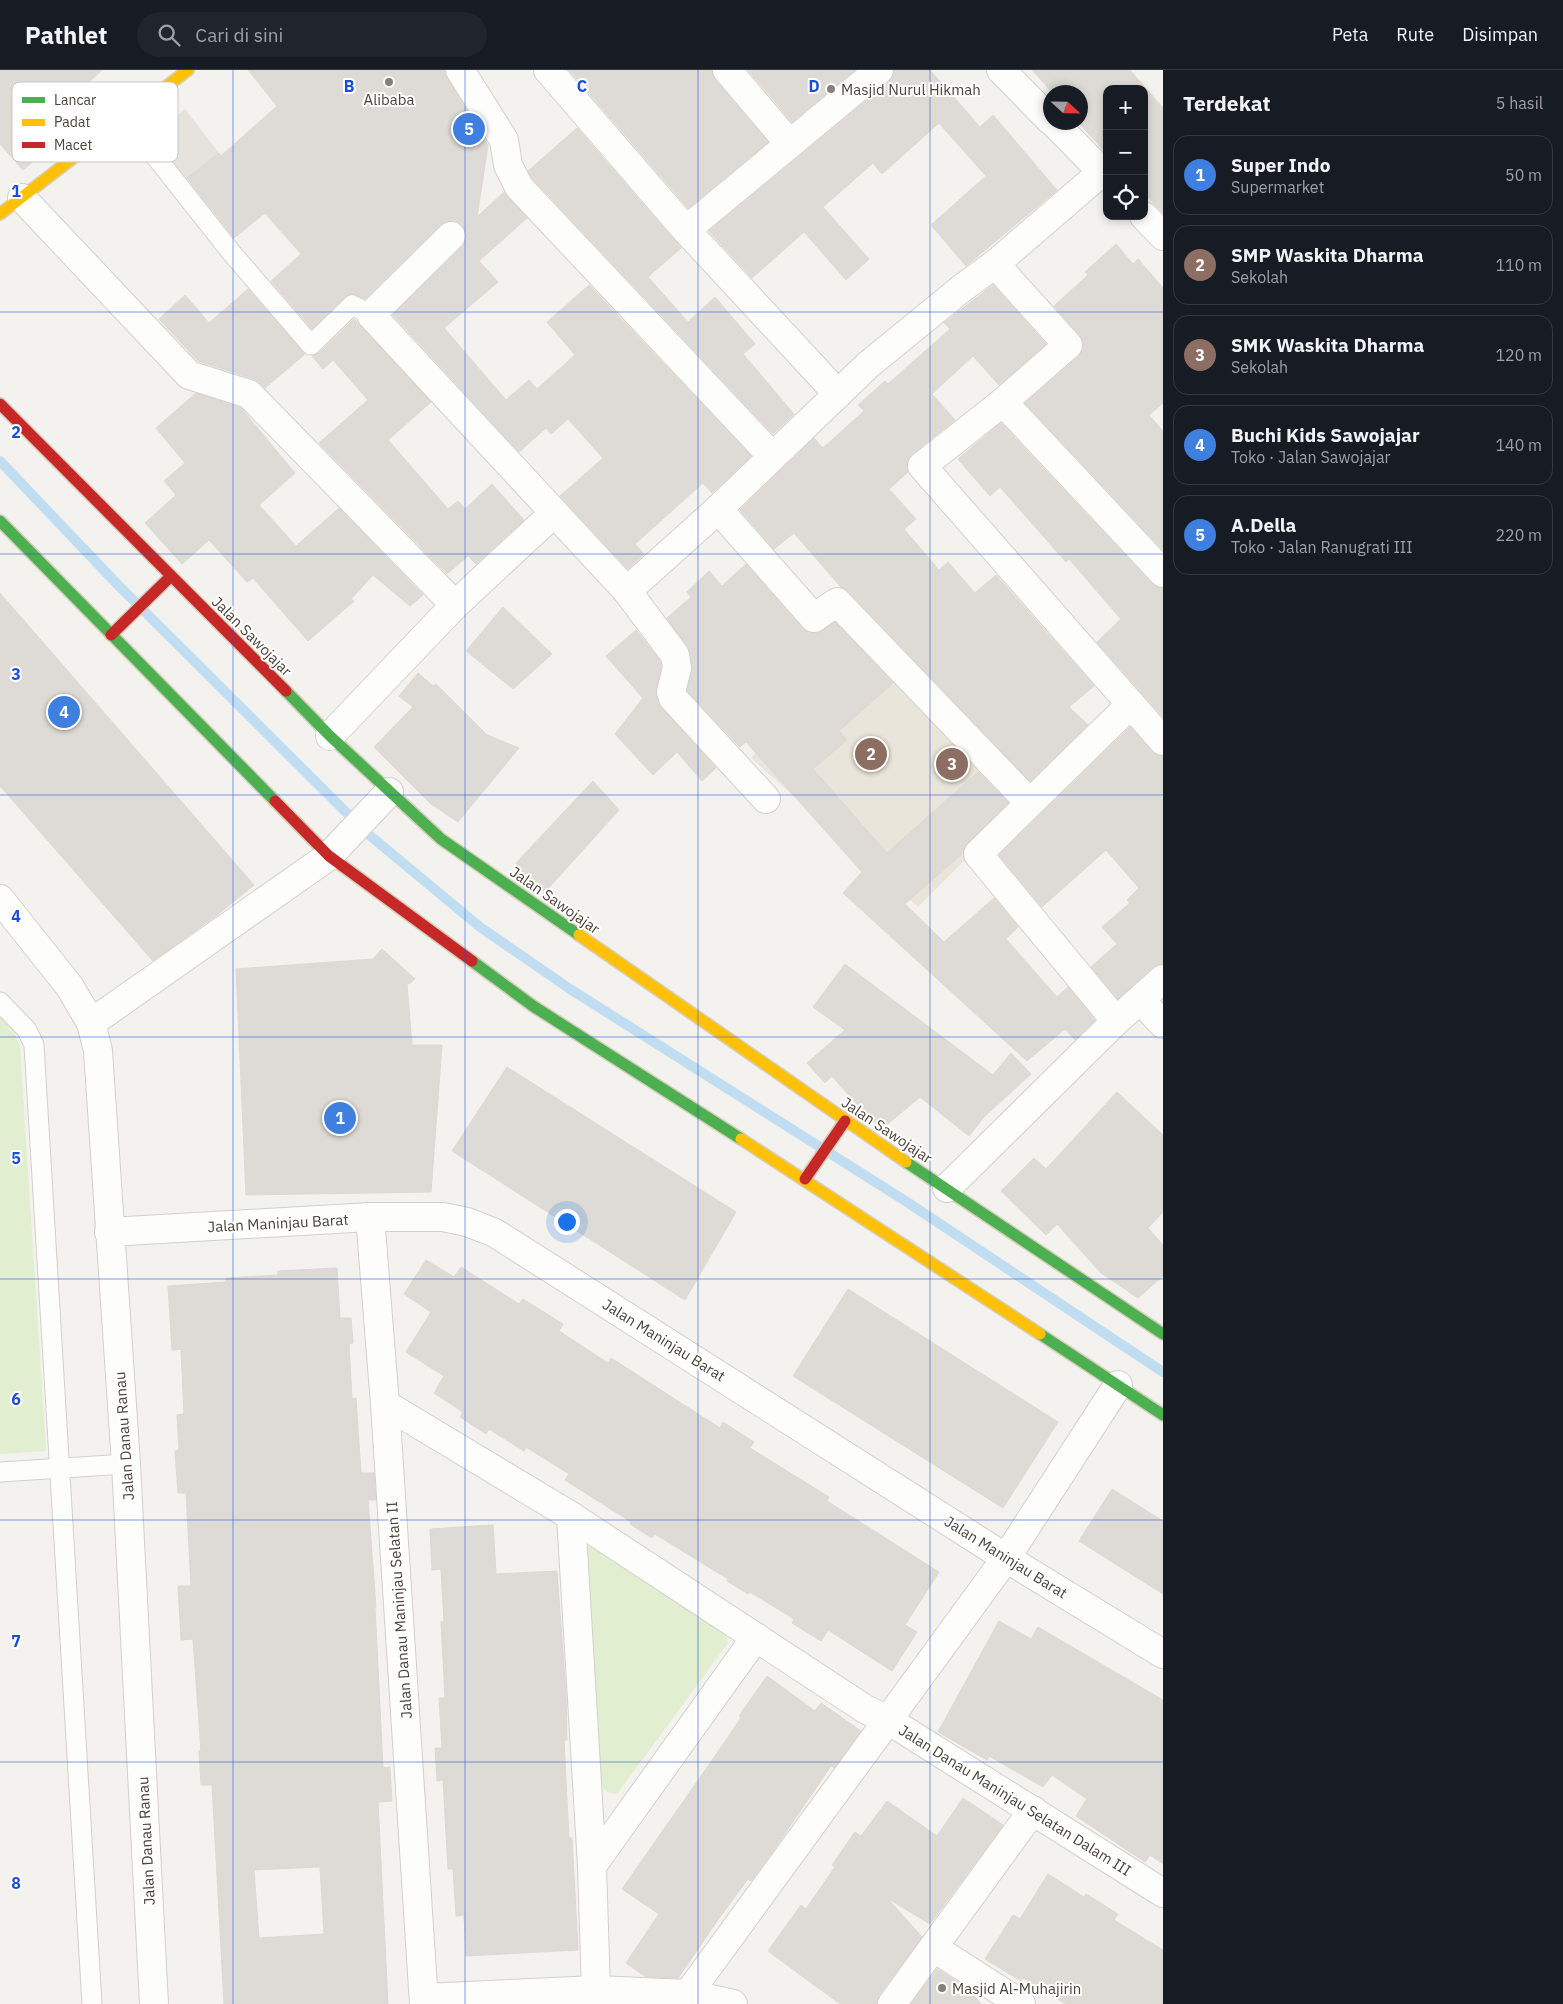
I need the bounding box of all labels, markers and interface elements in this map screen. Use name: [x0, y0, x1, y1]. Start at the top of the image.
search box: [137, 12, 487, 57]
text: Pathlet: [25, 19, 107, 51]
icon: search: [155, 21, 183, 49]
text: Cari di sini: [195, 23, 283, 47]
text: Peta: [1332, 23, 1368, 46]
text: Rute: [1396, 23, 1434, 46]
text: Disimpan: [1462, 23, 1538, 46]
text: B: [344, 76, 355, 96]
marker: Alibaba: [383, 76, 395, 88]
text: C: [577, 76, 587, 96]
text: D: [808, 76, 820, 96]
place label: Masjid Nurul Hikmah: [841, 80, 981, 99]
legend: [12, 82, 178, 162]
marker: Masjid Nurul Hikmah: [825, 83, 837, 95]
north arrow: [1043, 85, 1088, 130]
map controls: [1103, 85, 1148, 220]
button: +: [1103, 85, 1148, 130]
text: Terdekat: [1183, 89, 1271, 117]
place label: Alibaba: [364, 90, 414, 109]
text: Lancar: [54, 91, 96, 109]
text: 5 hasil: [1496, 93, 1543, 113]
pin: 5: [453, 110, 485, 148]
text: Padat: [54, 113, 90, 131]
button: −: [1103, 130, 1148, 175]
text: Macet: [54, 136, 92, 154]
text: Super Indo: [1231, 153, 1330, 177]
text: 1: [1195, 165, 1205, 185]
text: 50 m: [1505, 165, 1542, 185]
button: locate: [1103, 175, 1148, 220]
text: Supermarket: [1231, 177, 1324, 197]
text: 1: [11, 181, 21, 201]
text: SMP Waskita Dharma: [1231, 243, 1424, 267]
text: 2: [1195, 255, 1205, 275]
text: 110 m: [1495, 255, 1542, 275]
text: Sekolah: [1231, 267, 1288, 287]
text: SMK Waskita Dharma: [1231, 333, 1424, 357]
text: 3: [1195, 345, 1205, 365]
text: 120 m: [1495, 345, 1542, 365]
text: Sekolah: [1231, 357, 1288, 377]
text: 2: [11, 422, 21, 442]
text: Buchi Kids Sawojajar: [1231, 423, 1420, 447]
text: 4: [1195, 435, 1205, 455]
text: 140 m: [1495, 435, 1542, 455]
text: Toko · Jalan Sawojajar: [1231, 447, 1390, 467]
text: A.Della: [1231, 513, 1296, 537]
text: 5: [1195, 525, 1205, 545]
text: 220 m: [1495, 525, 1542, 545]
text: Toko · Jalan Ranugrati III: [1231, 537, 1413, 557]
street label: Jalan Sawojajar: [208, 592, 296, 680]
text: 3: [11, 664, 21, 684]
pin: 4: [48, 693, 80, 731]
pin: 2: [855, 735, 887, 773]
pin: 3: [936, 745, 968, 783]
street label: Jalan Sawojajar: [506, 862, 604, 938]
text: 4: [11, 906, 21, 926]
street label: Jalan Sawojajar: [838, 1093, 936, 1168]
pin: 1: [324, 1099, 356, 1137]
text: 5: [11, 1148, 21, 1168]
your location: [554, 1209, 580, 1235]
street label: Jalan Maninjau Barat: [207, 1210, 349, 1236]
street label: Jalan Maninjau Barat: [599, 1295, 729, 1385]
street label: Jalan Danau Ranau: [110, 1371, 138, 1501]
text: 6: [11, 1389, 21, 1409]
street label: Jalan Danau Maninjau Selatan II: [382, 1501, 416, 1719]
street label: Jalan Maninjau Barat: [941, 1512, 1071, 1602]
text: 7: [11, 1631, 21, 1651]
street label: Jalan Danau Maninjau Selatan Dalam III: [895, 1720, 1135, 1880]
street label: Jalan Danau Ranau: [133, 1776, 159, 1906]
text: 8: [11, 1873, 21, 1893]
place label: Masjid Al-Muhajirin: [952, 1979, 1081, 1998]
marker: Masjid Al-Muhajirin: [936, 1982, 948, 1994]

